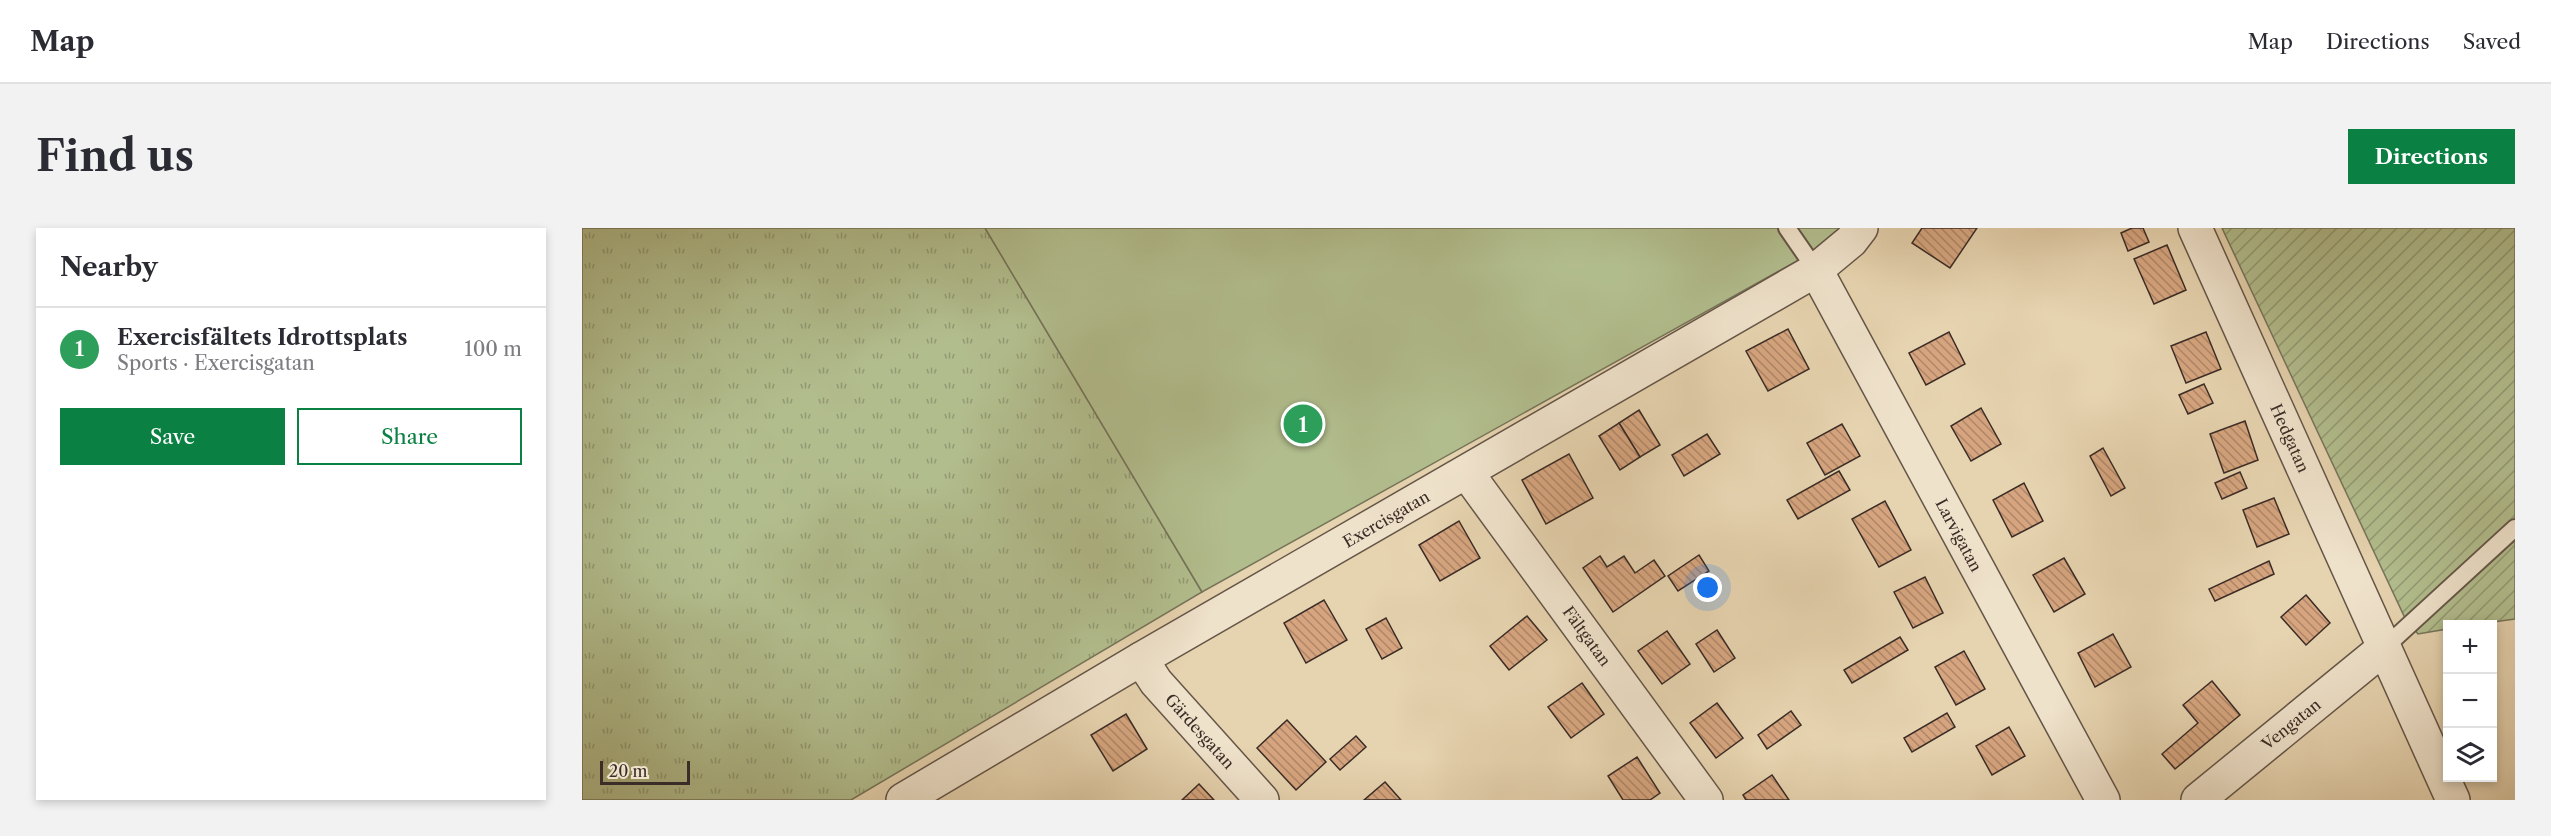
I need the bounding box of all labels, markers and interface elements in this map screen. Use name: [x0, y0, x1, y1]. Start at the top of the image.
text: Map: [30, 24, 94, 58]
text: Map: [2248, 29, 2293, 54]
text: Directions: [2326, 29, 2430, 54]
text: Saved: [2463, 29, 2521, 54]
button: Directions: [2348, 129, 2515, 184]
text: Find us: [36, 130, 194, 182]
text: Nearby: [60, 251, 158, 283]
text: Exercisfältets Idrottsplats: [117, 324, 407, 351]
text: 1: [75, 337, 84, 361]
text: 100 m: [464, 337, 522, 361]
text: Sports · Exercisgatan: [117, 351, 315, 375]
street label: Hedgatan: [2266, 401, 2314, 475]
pin: 1: [1284, 402, 1322, 446]
button: Save: [60, 408, 285, 465]
button: Share: [297, 408, 522, 465]
street label: Exercisgatan: [1339, 486, 1433, 552]
street label: Larvigatan: [1931, 495, 1987, 575]
your location: [1693, 573, 1722, 602]
street label: Fältgatan: [1558, 602, 1616, 670]
map controls: [2443, 620, 2497, 782]
button: +: [2443, 620, 2497, 674]
button: −: [2443, 674, 2497, 728]
street label: Gärdesgatan: [1161, 689, 1239, 773]
street label: Vengatan: [2257, 694, 2325, 754]
button: layers: [2443, 728, 2497, 782]
scale bar: [600, 758, 690, 786]
text: 20 m: [609, 761, 648, 781]

